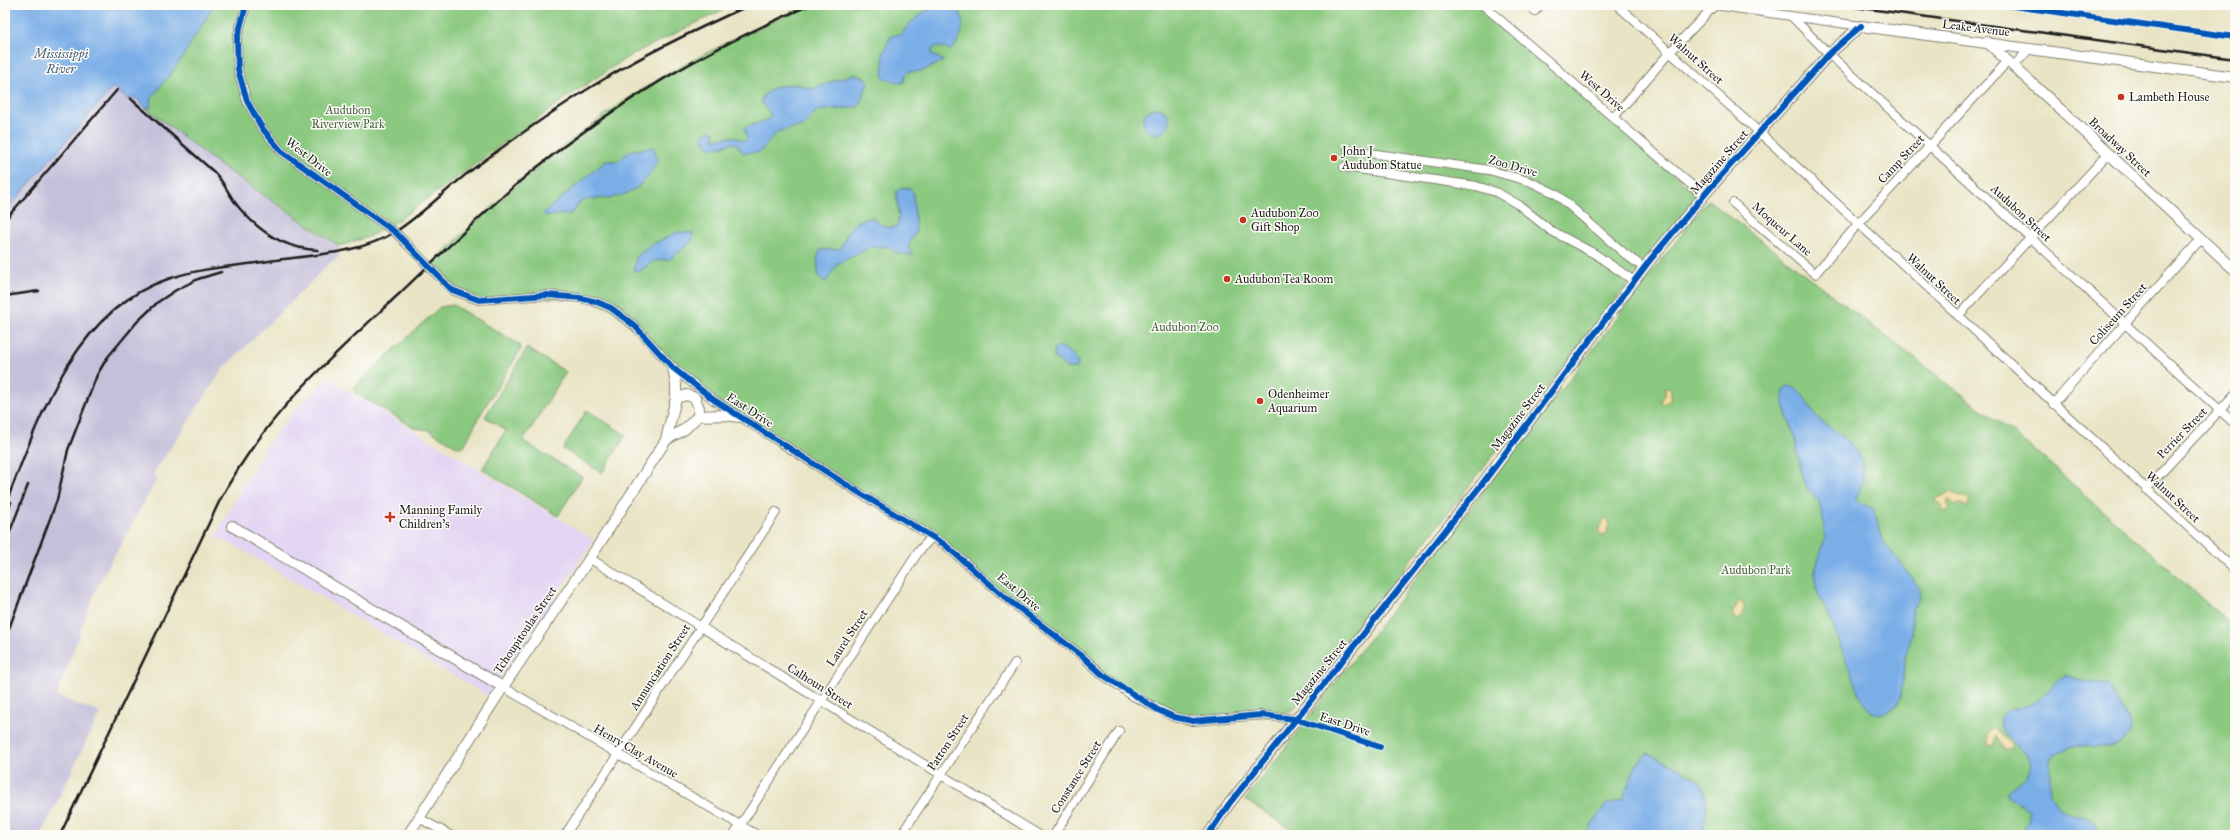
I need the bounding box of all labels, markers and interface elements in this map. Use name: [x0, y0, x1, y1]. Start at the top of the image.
street label: Leake Avenue: [1941, 17, 2011, 39]
street label: Walnut Street: [1666, 31, 1727, 88]
water label: Mississippi River: [32, 46, 89, 77]
street label: West Drive: [1577, 68, 1627, 114]
place label: Lambeth House: [2129, 90, 2209, 104]
marker: Lambeth House: [2116, 92, 2126, 102]
park label: Audubon Riverview Park: [311, 103, 385, 131]
street label: Broadway Street: [2086, 115, 2155, 180]
street label: Magazine Street: [1687, 126, 1752, 198]
street label: Camp Street: [1875, 131, 1928, 186]
street label: West Drive: [283, 135, 335, 179]
place label: John J Audubon Statue: [1340, 144, 1422, 172]
street label: Zoo Drive: [1487, 152, 1539, 180]
marker: John J Audubon Statue: [1329, 153, 1339, 163]
street label: Audubon Street: [1987, 181, 2055, 245]
street label: Moqueur Lane: [1749, 199, 1815, 259]
place label: Audubon Zoo Gift Shop: [1250, 206, 1319, 234]
marker: Audubon Zoo Gift Shop: [1238, 215, 1248, 225]
street label: Walnut Street: [1904, 250, 1964, 308]
place label: Audubon Tea Room: [1234, 272, 1333, 286]
marker: Audubon Tea Room: [1222, 274, 1232, 284]
street label: Coliseum Street: [2086, 279, 2150, 348]
park label: Audubon Zoo: [1150, 320, 1219, 334]
street label: Magazine Street: [1488, 380, 1549, 454]
place label: Odenheimer Aquarium: [1267, 387, 1330, 416]
street label: East Drive: [724, 390, 776, 430]
marker: Odenheimer Aquarium: [1255, 396, 1265, 406]
street label: Perrier Street: [2154, 404, 2210, 461]
street label: Walnut Street: [2143, 468, 2203, 526]
place label: Manning Family Children's: [399, 503, 482, 531]
marker: Manning Family Children's: [384, 511, 396, 523]
park label: Audubon Park: [1720, 563, 1791, 577]
street label: East Drive: [994, 570, 1044, 614]
street label: Tchoupitoulas Street: [491, 583, 560, 676]
street label: Laurel Street: [823, 606, 871, 669]
street label: Annunciation Street: [626, 621, 693, 714]
street label: Magazine Street: [1288, 636, 1351, 708]
street label: Calhoun Street: [785, 660, 856, 712]
street label: East Drive: [1318, 709, 1372, 739]
street label: Patton Street: [924, 710, 972, 773]
street label: Henry Clay Avenue: [591, 721, 681, 781]
street label: Constance Street: [1048, 737, 1104, 816]

